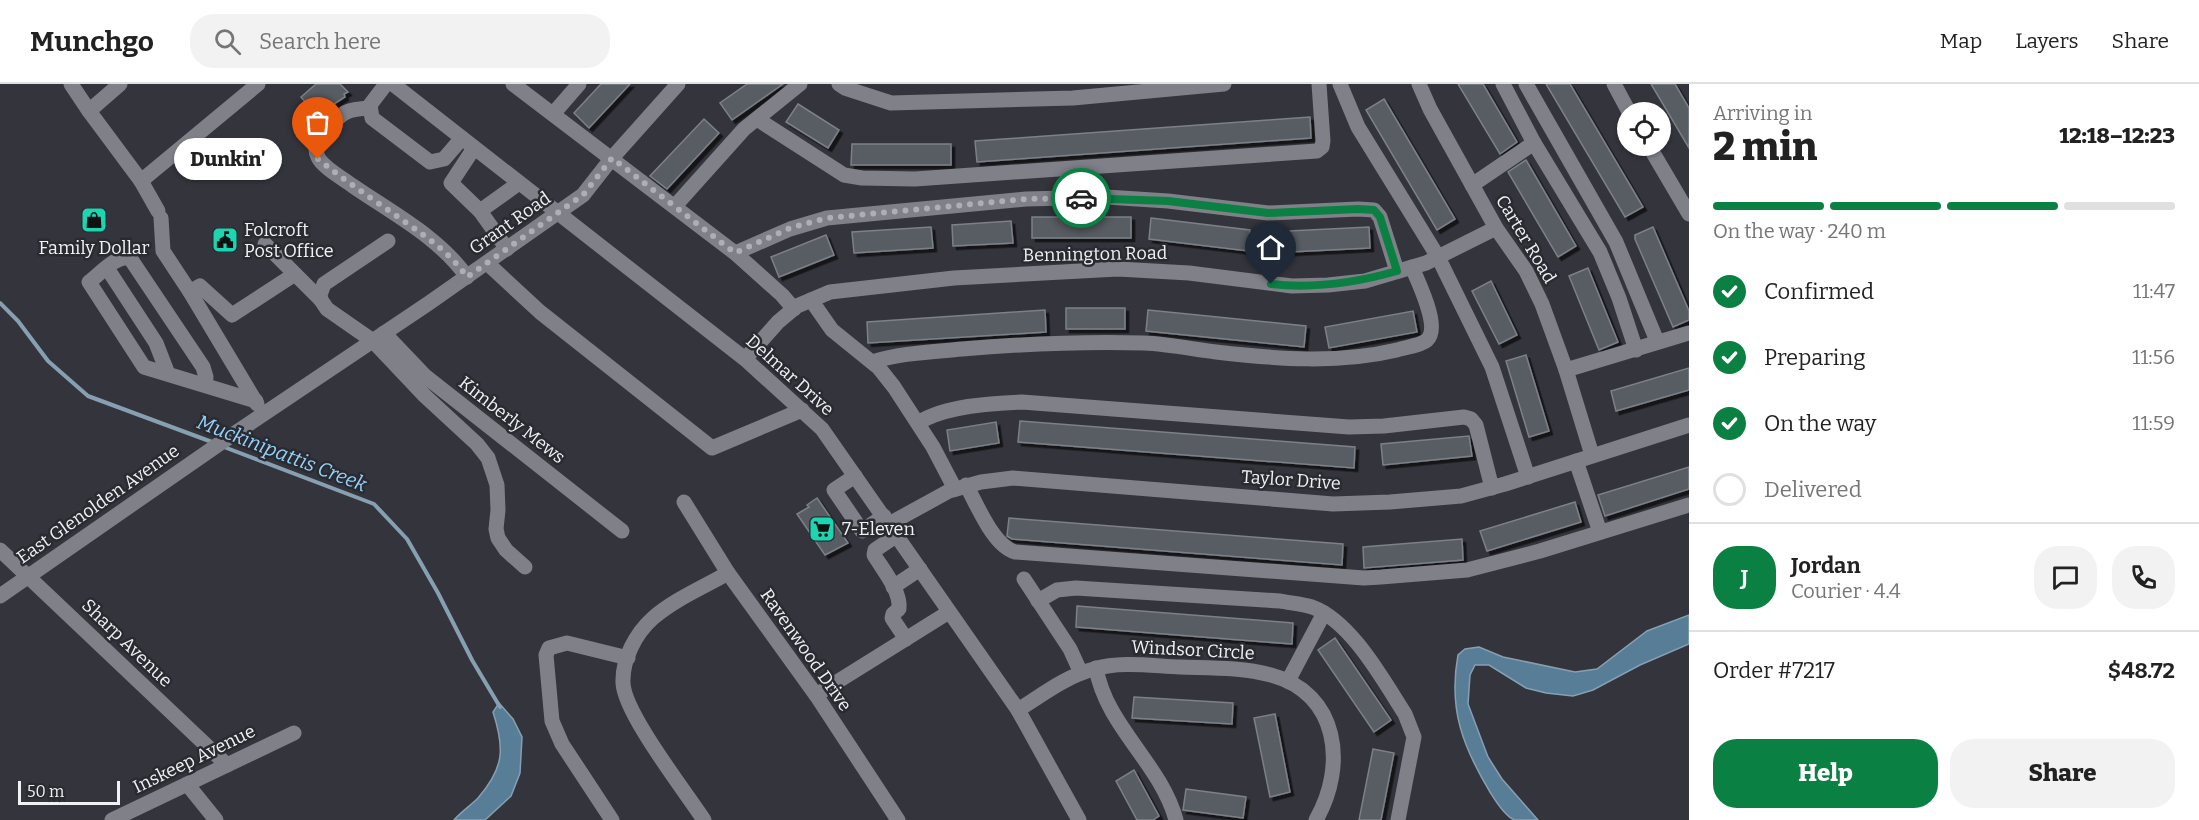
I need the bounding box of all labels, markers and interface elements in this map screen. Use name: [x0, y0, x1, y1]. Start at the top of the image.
search box: [190, 14, 610, 68]
text: Munchgo: [30, 25, 154, 58]
icon: search: [211, 25, 244, 58]
text: Search here: [259, 28, 381, 55]
text: Map: [1940, 28, 1982, 54]
text: Layers: [2015, 28, 2079, 54]
text: Share: [2112, 28, 2169, 54]
pin: [292, 97, 343, 159]
text: Arriving in: [1713, 101, 1812, 125]
map controls: [1617, 102, 1671, 156]
button: locate: [1617, 102, 1671, 156]
icon: bag: [301, 106, 334, 139]
text: 12:18–12:23: [2059, 122, 2175, 149]
text: 2 min: [1713, 124, 1817, 170]
callout: Dunkin': [174, 138, 282, 180]
text: Dunkin': [190, 147, 266, 171]
courier: [1051, 168, 1111, 228]
icon: car: [1065, 182, 1098, 215]
street label: Grant Road: [465, 187, 555, 259]
street label: Carter Road: [1491, 191, 1561, 287]
shop icon: Family Dollar: [79, 205, 109, 235]
place label: Folcroft Post Office: [244, 219, 334, 262]
text: On the way · 240 m: [1713, 219, 1886, 243]
pin: [1245, 222, 1296, 284]
public building icon: Folcroft Post Office: [210, 225, 240, 255]
icon: home: [1254, 231, 1287, 264]
place label: Family Dollar: [38, 237, 150, 259]
street label: Bennington Road: [1022, 242, 1168, 266]
icon: check: [1713, 275, 1746, 308]
text: Confirmed: [1764, 278, 1874, 305]
text: 11:47: [2133, 279, 2175, 303]
street label: Delmar Drive: [741, 330, 839, 420]
icon: check: [1713, 341, 1746, 374]
text: Preparing: [1764, 344, 1866, 371]
text: 11:56: [2132, 345, 2175, 369]
street label: Kimberly Mews: [454, 372, 570, 468]
icon: check: [1713, 407, 1746, 440]
water label: Muckinipattis Creek: [194, 410, 370, 496]
text: On the way: [1764, 410, 1876, 437]
text: 11:59: [2132, 411, 2175, 435]
street label: East Glenolden Avenue: [13, 440, 183, 568]
street label: Taylor Drive: [1241, 466, 1341, 494]
text: Delivered: [1764, 476, 1862, 503]
supermarket icon: 7-Eleven: [807, 514, 837, 544]
place label: 7-Eleven: [842, 518, 915, 540]
button: chat: [2034, 546, 2097, 609]
button: phone: [2112, 546, 2175, 609]
text: Jordan: [1791, 552, 1861, 579]
text: J: [1741, 564, 1748, 591]
text: Courier · 4.4: [1791, 579, 1901, 603]
street label: Ravenwood Drive: [756, 585, 856, 715]
street label: Sharp Avenue: [77, 594, 177, 692]
street label: Windsor Circle: [1131, 636, 1255, 664]
text: Order #7217: [1713, 657, 1835, 684]
text: $48.72: [2108, 657, 2175, 684]
street label: Inskeep Avenue: [129, 720, 259, 798]
button: Help: [1713, 739, 1938, 808]
button: Share: [1950, 739, 2175, 808]
scale bar: [18, 778, 120, 806]
text: 50 m: [27, 782, 64, 801]

